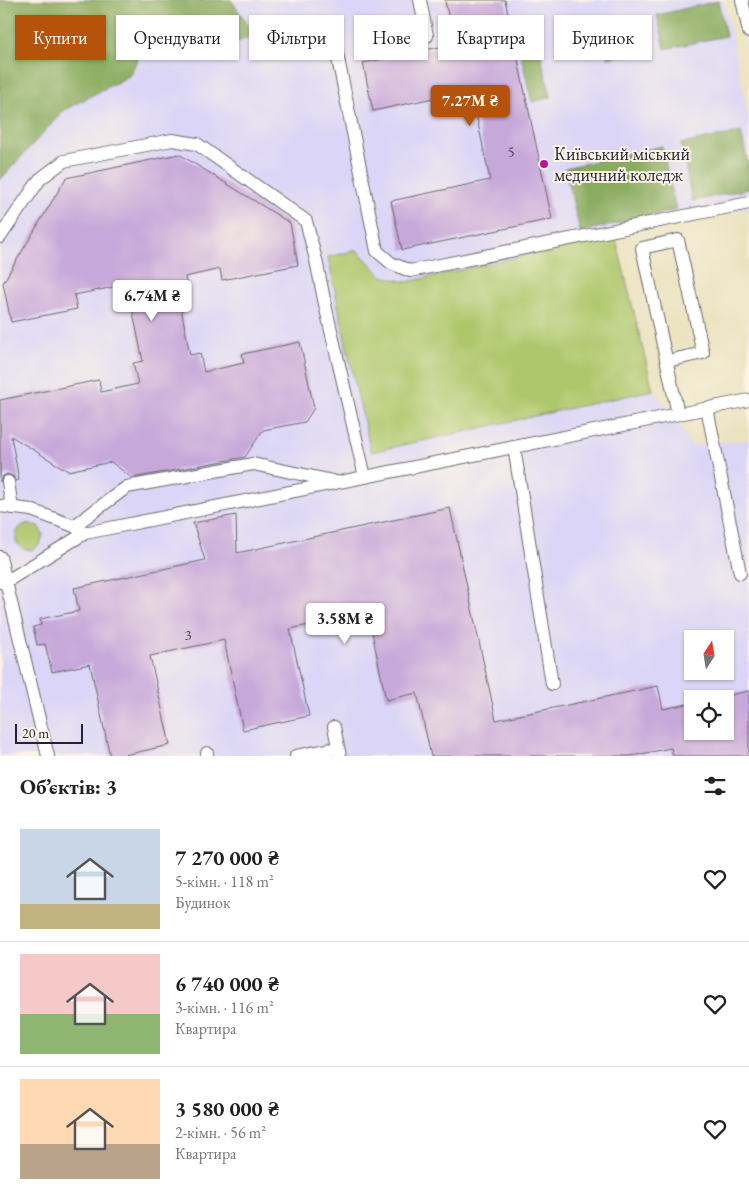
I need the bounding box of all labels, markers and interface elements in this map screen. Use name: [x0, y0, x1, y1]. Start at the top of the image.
chip: Купити: [15, 15, 106, 60]
chip: Орендувати: [116, 15, 239, 60]
chip: Фільтри: [249, 15, 344, 60]
chip: Нове: [354, 15, 428, 60]
chip: Квартира: [438, 15, 544, 60]
chip: Будинок: [554, 15, 652, 60]
pin: 7.27M ₴: [424, 84, 516, 127]
text: 7.27M ₴: [442, 90, 498, 111]
house number: 5: [507, 142, 515, 161]
place label: Київський міський медичний коледж: [554, 142, 691, 186]
marker: Київський міський медичний коледж: [538, 158, 550, 170]
pin: 6.74M ₴: [106, 280, 198, 322]
text: 6.74M ₴: [124, 285, 180, 306]
pin: 3.58M ₴: [299, 602, 391, 645]
text: 3.58M ₴: [317, 608, 373, 629]
house number: 3: [184, 625, 192, 644]
north arrow: [684, 630, 734, 680]
map controls: [684, 630, 734, 740]
button: locate: [684, 690, 734, 740]
scale bar: [15, 721, 82, 744]
text: 20 m: [22, 724, 49, 742]
icon: filters: [701, 772, 729, 800]
text: Об’єктів: 3: [20, 773, 117, 800]
text: 7 270 000 ₴: [175, 844, 279, 871]
icon: home: [60, 849, 120, 909]
icon: heart: [701, 865, 729, 893]
text: 5-кімн. · 118 m²: [175, 871, 274, 892]
text: Будинок: [175, 892, 231, 913]
text: 6 740 000 ₴: [175, 970, 279, 997]
icon: home: [60, 974, 120, 1034]
icon: heart: [701, 990, 729, 1018]
text: 3-кімн. · 116 m²: [175, 997, 274, 1018]
text: Квартира: [175, 1018, 236, 1039]
text: 3 580 000 ₴: [175, 1095, 279, 1122]
icon: home: [60, 1099, 120, 1159]
icon: heart: [701, 1115, 729, 1143]
text: 2-кімн. · 56 m²: [175, 1122, 266, 1143]
text: Квартира: [175, 1143, 236, 1164]

